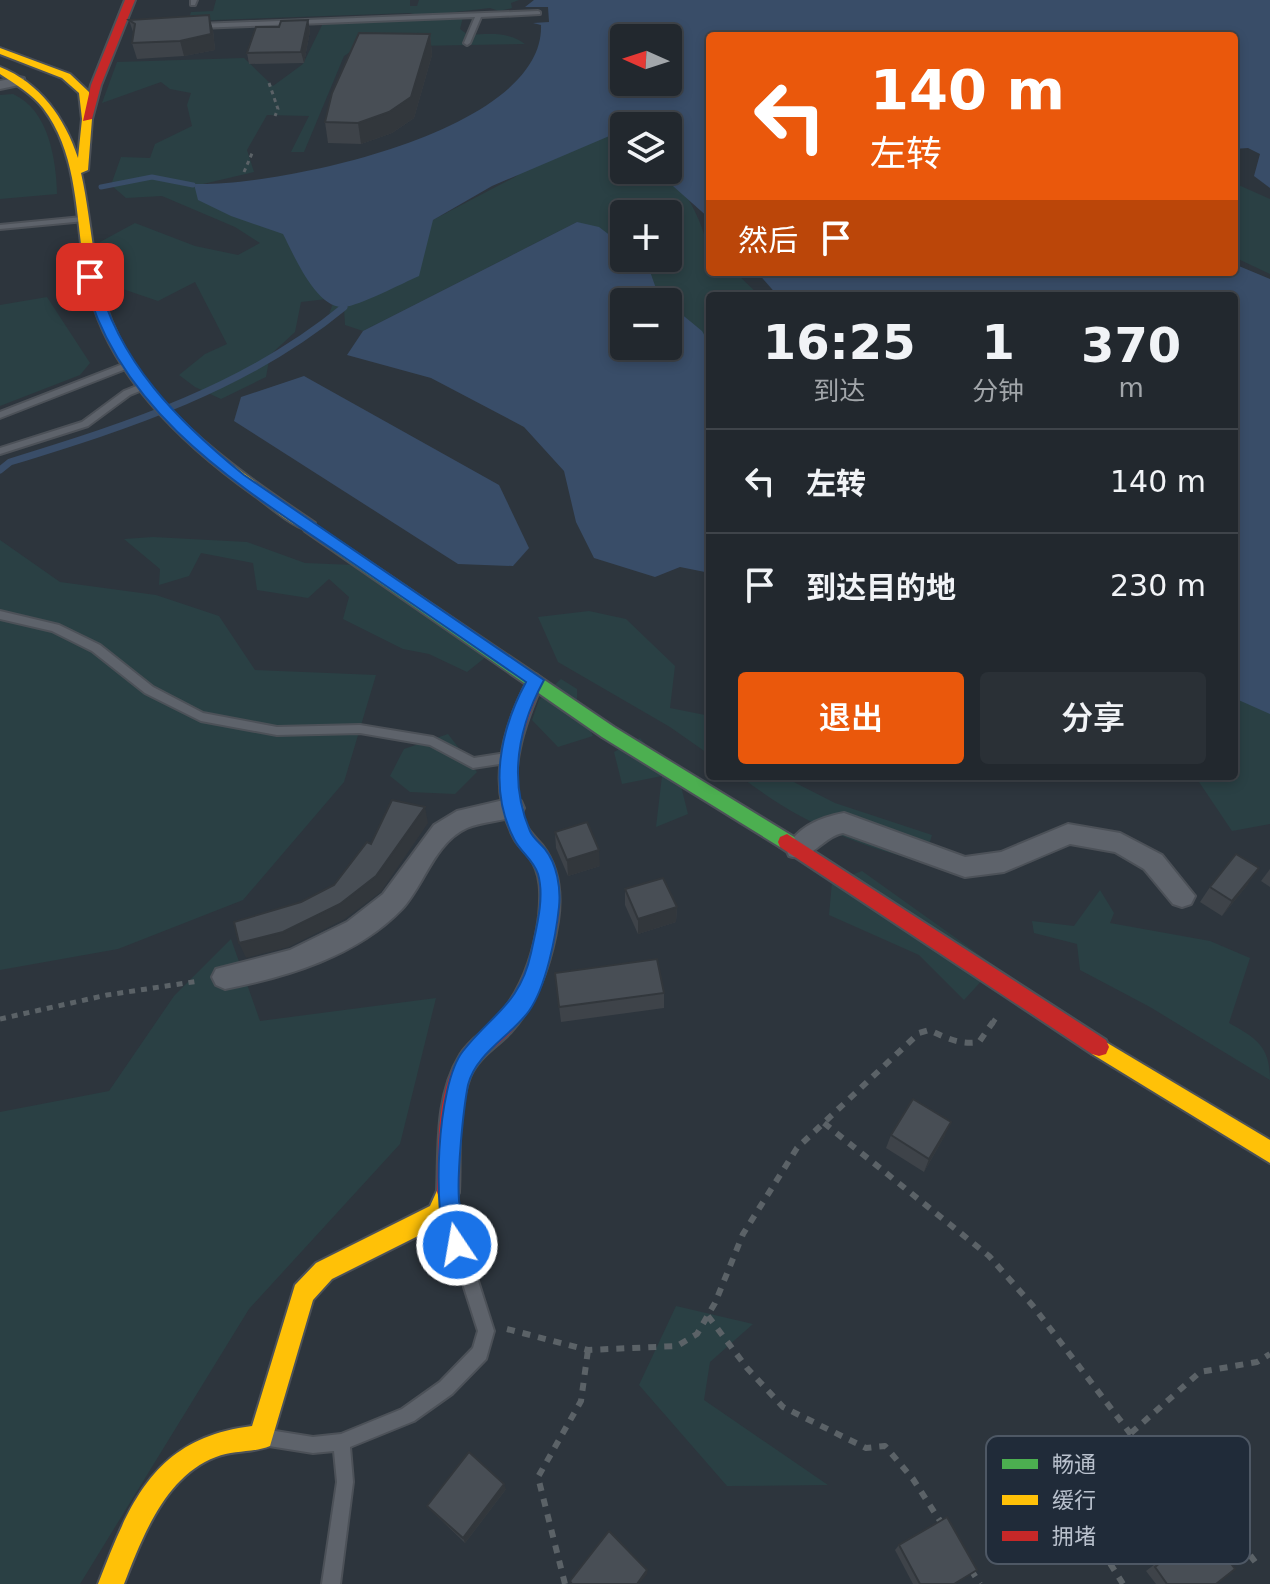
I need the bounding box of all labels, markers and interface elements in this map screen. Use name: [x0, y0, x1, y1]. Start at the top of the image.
north arrow: [610, 24, 682, 96]
map controls: [610, 24, 682, 360]
text: 140 m: [870, 57, 1065, 122]
icon: left: [738, 64, 842, 168]
button: layers: [610, 112, 682, 184]
text: 左转: [870, 133, 942, 174]
button: +: [610, 200, 682, 272]
icon: arrive: [814, 216, 858, 260]
text: 然后: [738, 223, 798, 258]
pin: [56, 243, 124, 311]
icon: arrive: [68, 255, 112, 299]
button: −: [610, 288, 682, 360]
text: 16:25: [763, 314, 916, 370]
text: 1: [982, 314, 1015, 370]
text: 370: [1081, 317, 1181, 373]
text: m: [1118, 373, 1144, 403]
text: 到达: [813, 376, 865, 406]
text: 分钟: [972, 376, 1024, 406]
icon: left: [738, 459, 782, 503]
text: 140 m: [1110, 464, 1206, 499]
text: 左转: [806, 466, 866, 501]
icon: arrive: [738, 563, 782, 607]
text: 230 m: [1110, 568, 1206, 603]
text: 到达目的地: [806, 570, 956, 605]
button: 退出: [738, 672, 964, 764]
button: 分享: [980, 672, 1206, 764]
position arrow: [415, 1203, 499, 1287]
legend: [986, 1436, 1250, 1564]
text: 畅通: [1052, 1452, 1096, 1477]
text: 缓行: [1052, 1488, 1096, 1513]
text: 拥堵: [1052, 1524, 1096, 1549]

